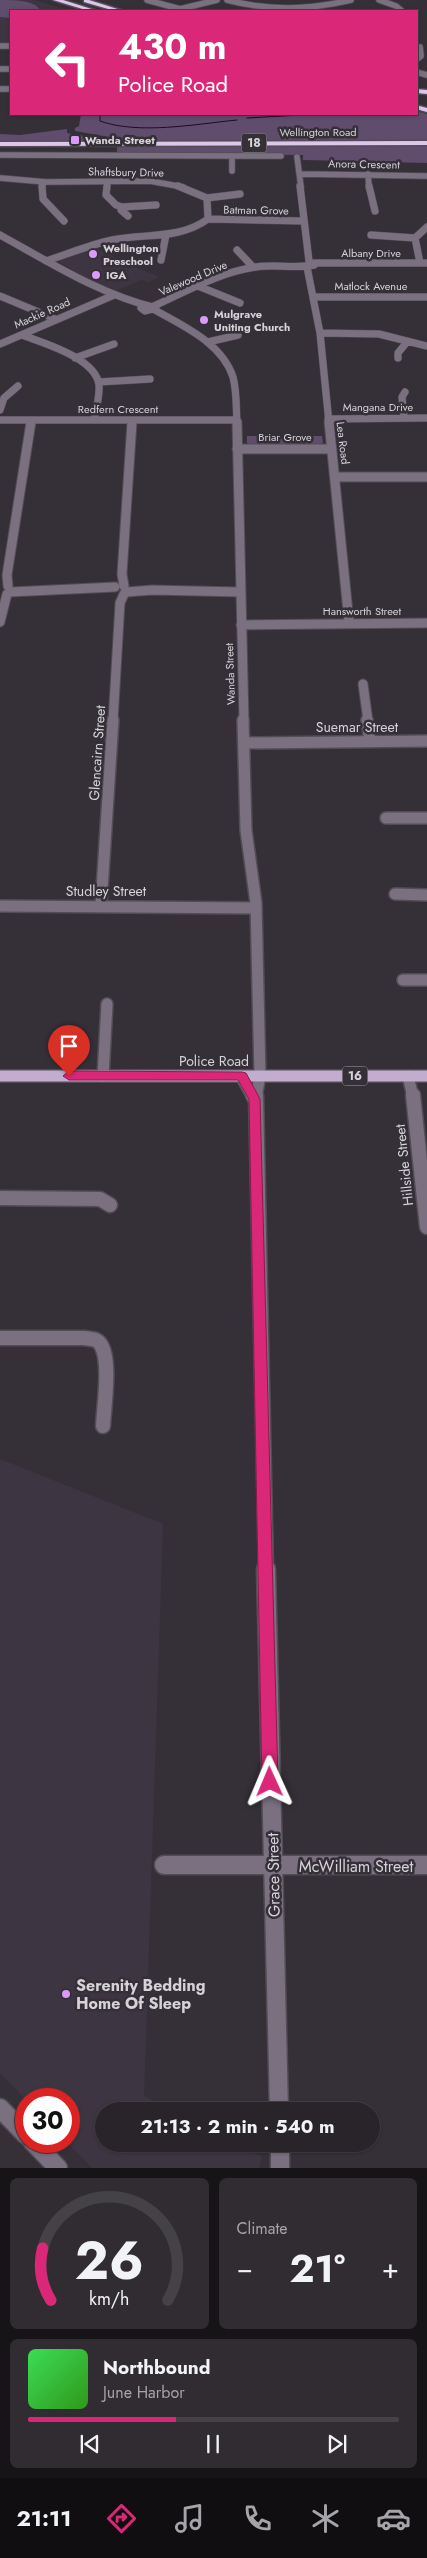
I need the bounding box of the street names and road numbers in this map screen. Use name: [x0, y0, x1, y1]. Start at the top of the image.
street label: Wellington Road: [279, 124, 357, 140]
road number: 18: [242, 134, 266, 152]
street label: Anora Crescent: [328, 155, 400, 173]
street label: Shaftsbury Drive: [88, 163, 164, 181]
street label: Batman Grove: [223, 201, 289, 219]
street label: Albany Drive: [341, 245, 401, 261]
street label: Valewood Drive: [156, 256, 230, 300]
street label: Matlock Avenue: [334, 278, 408, 294]
street label: Mackie Road: [11, 294, 73, 332]
street label: Mangana Drive: [343, 399, 414, 415]
street label: Redfern Crescent: [78, 401, 159, 417]
street label: Lea Road: [332, 421, 354, 465]
street label: Briar Grove: [258, 429, 312, 445]
street label: Hansworth Street: [323, 603, 402, 619]
street label: Wanda Street: [221, 642, 239, 705]
street label: Glencairn Street: [84, 704, 110, 801]
street label: Suemar Street: [316, 717, 399, 737]
street label: Studley Street: [66, 881, 147, 901]
street label: Police Road: [179, 1051, 249, 1071]
road number: 16: [342, 1066, 368, 1086]
street label: Hillside Street: [390, 1122, 418, 1207]
street label: Grace Street: [261, 1832, 286, 1917]
street label: McWilliam Street: [299, 1855, 413, 1878]

